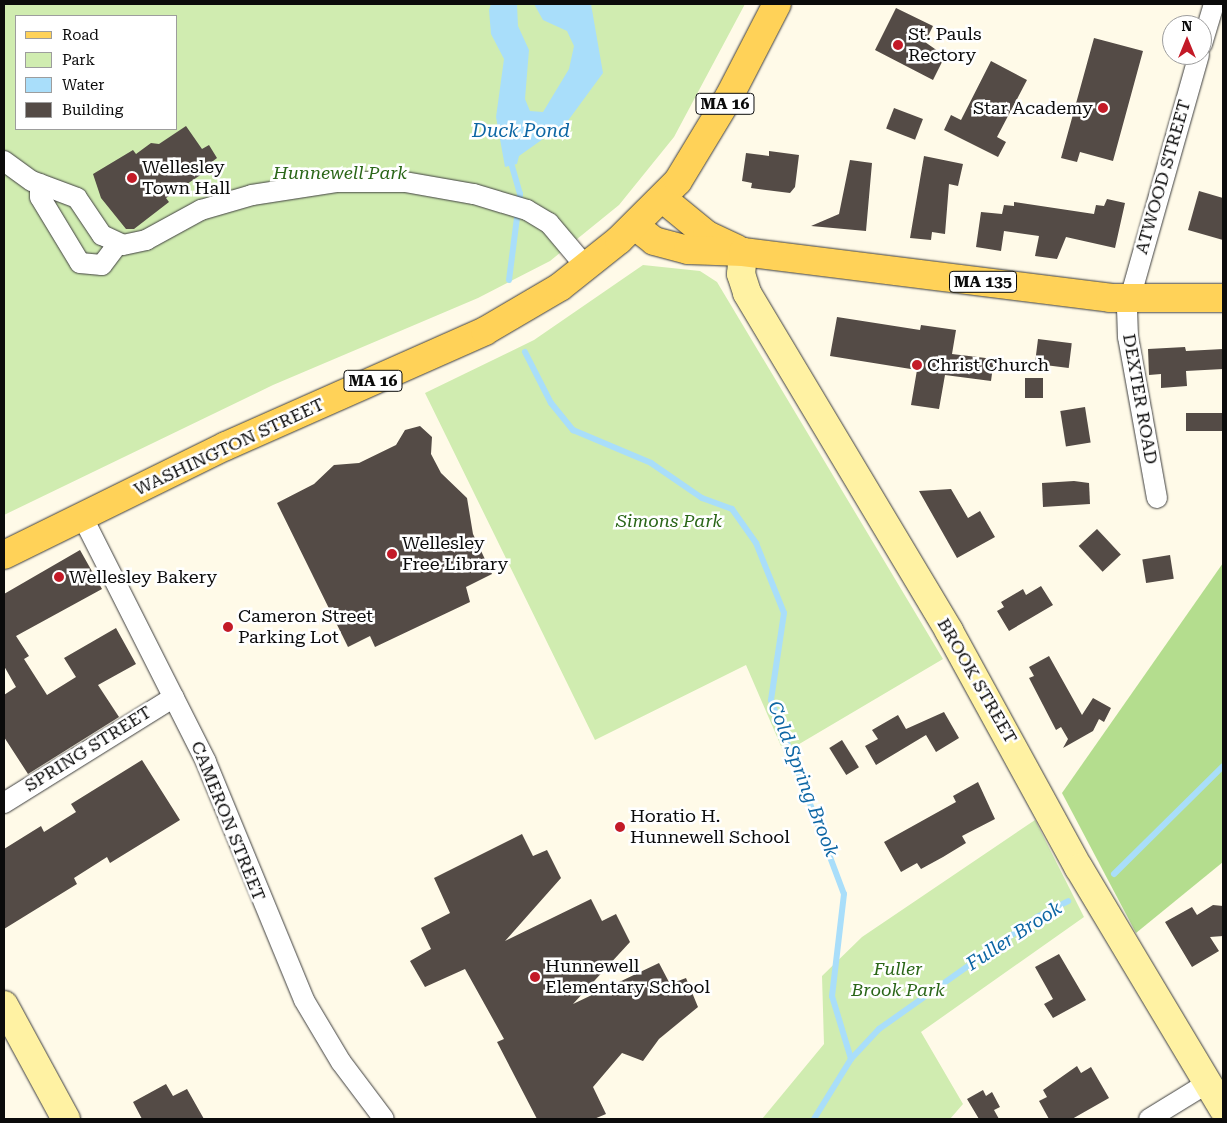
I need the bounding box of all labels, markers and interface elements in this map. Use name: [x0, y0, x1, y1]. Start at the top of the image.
legend: [15, 15, 178, 130]
north arrow: [1162, 15, 1212, 65]
text: N: [1182, 18, 1192, 34]
place label: St. Pauls Rectory: [908, 24, 981, 66]
text: Road: [62, 26, 99, 44]
marker: St. Pauls Rectory: [892, 39, 904, 51]
text: Park: [62, 51, 95, 69]
text: Water: [62, 76, 104, 94]
road number: MA 16: [695, 90, 755, 118]
place label: Star Academy: [973, 97, 1093, 119]
street label: ATWOOD STREET: [1131, 97, 1195, 257]
text: Building: [62, 101, 123, 119]
marker: Star Academy: [1097, 102, 1109, 114]
water label: Duck Pond: [472, 120, 570, 142]
place label: Wellesley Town Hall: [142, 157, 230, 200]
park label: Hunnewell Park: [273, 162, 407, 184]
marker: Wellesley Town Hall: [126, 172, 138, 184]
road number: MA 135: [948, 268, 1018, 296]
street label: DEXTER ROAD: [1118, 332, 1162, 466]
place label: Christ Church: [927, 354, 1049, 376]
marker: Christ Church: [911, 359, 923, 371]
road number: MA 16: [343, 368, 403, 394]
street label: WASHINGTON STREET: [131, 393, 327, 501]
park label: Simons Park: [616, 510, 722, 532]
place label: Wellesley Free Library: [402, 533, 508, 576]
marker: Wellesley Free Library: [386, 548, 398, 560]
place label: Wellesley Bakery: [69, 566, 217, 588]
marker: Wellesley Bakery: [53, 571, 65, 583]
place label: Cameron Street Parking Lot: [238, 606, 373, 649]
street label: BROOK STREET: [932, 614, 1022, 748]
marker: Cameron Street Parking Lot: [222, 621, 234, 633]
water label: Cold Spring Brook: [763, 698, 843, 860]
street label: SPRING STREET: [21, 701, 155, 797]
street label: CAMERON STREET: [186, 738, 270, 904]
place label: Horatio H. Hunnewell School: [630, 806, 790, 849]
marker: Horatio H. Hunnewell School: [614, 821, 626, 833]
water label: Fuller Brook: [962, 897, 1066, 975]
place label: Hunnewell Elementary School: [545, 956, 710, 999]
park label: Fuller Brook Park: [851, 959, 945, 1002]
marker: Hunnewell Elementary School: [529, 971, 541, 983]

